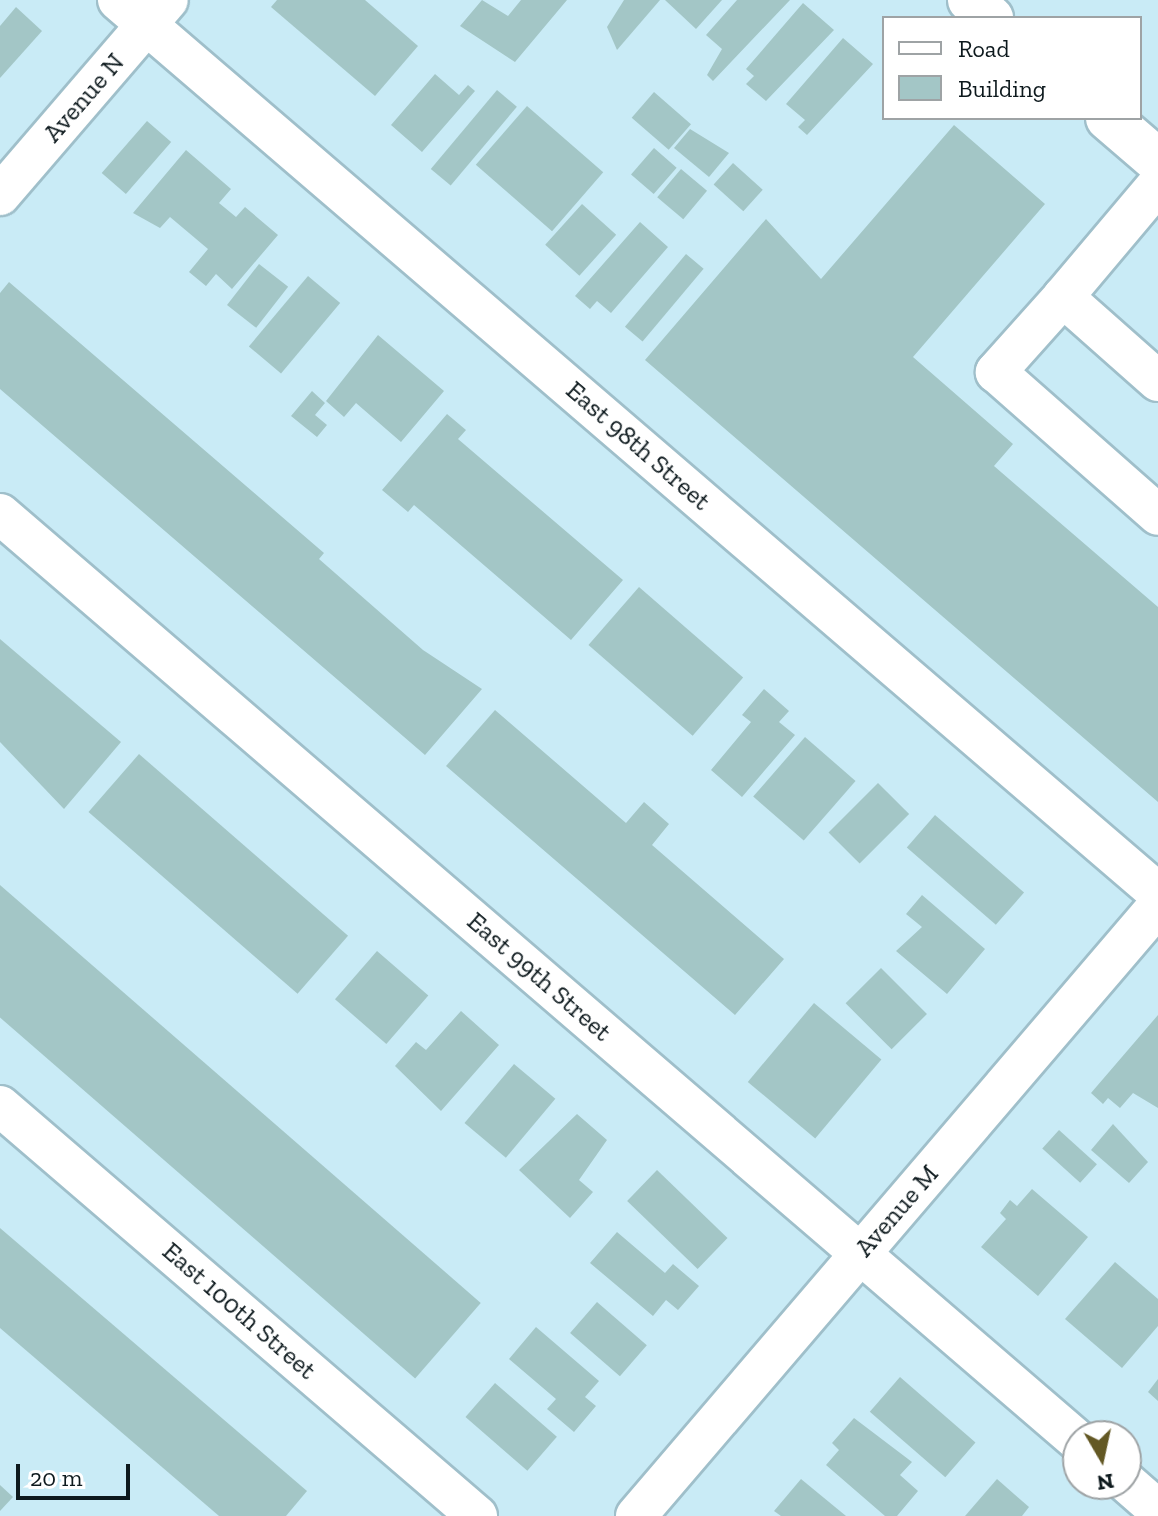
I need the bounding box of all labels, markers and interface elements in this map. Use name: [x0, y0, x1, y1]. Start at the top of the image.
legend: [882, 16, 1142, 120]
text: Road: [958, 34, 1010, 63]
street label: Avenue N: [37, 47, 131, 149]
text: Building: [958, 74, 1046, 103]
street label: East 98th Street: [559, 375, 717, 517]
street label: East 99th Street: [460, 906, 618, 1048]
street label: Avenue M: [849, 1159, 945, 1263]
street label: East 100th Street: [156, 1236, 322, 1386]
north arrow: [1062, 1420, 1142, 1500]
scale bar: [20, 1448, 134, 1498]
text: 20 m: [30, 1463, 82, 1492]
text: N: [1095, 1468, 1116, 1497]

